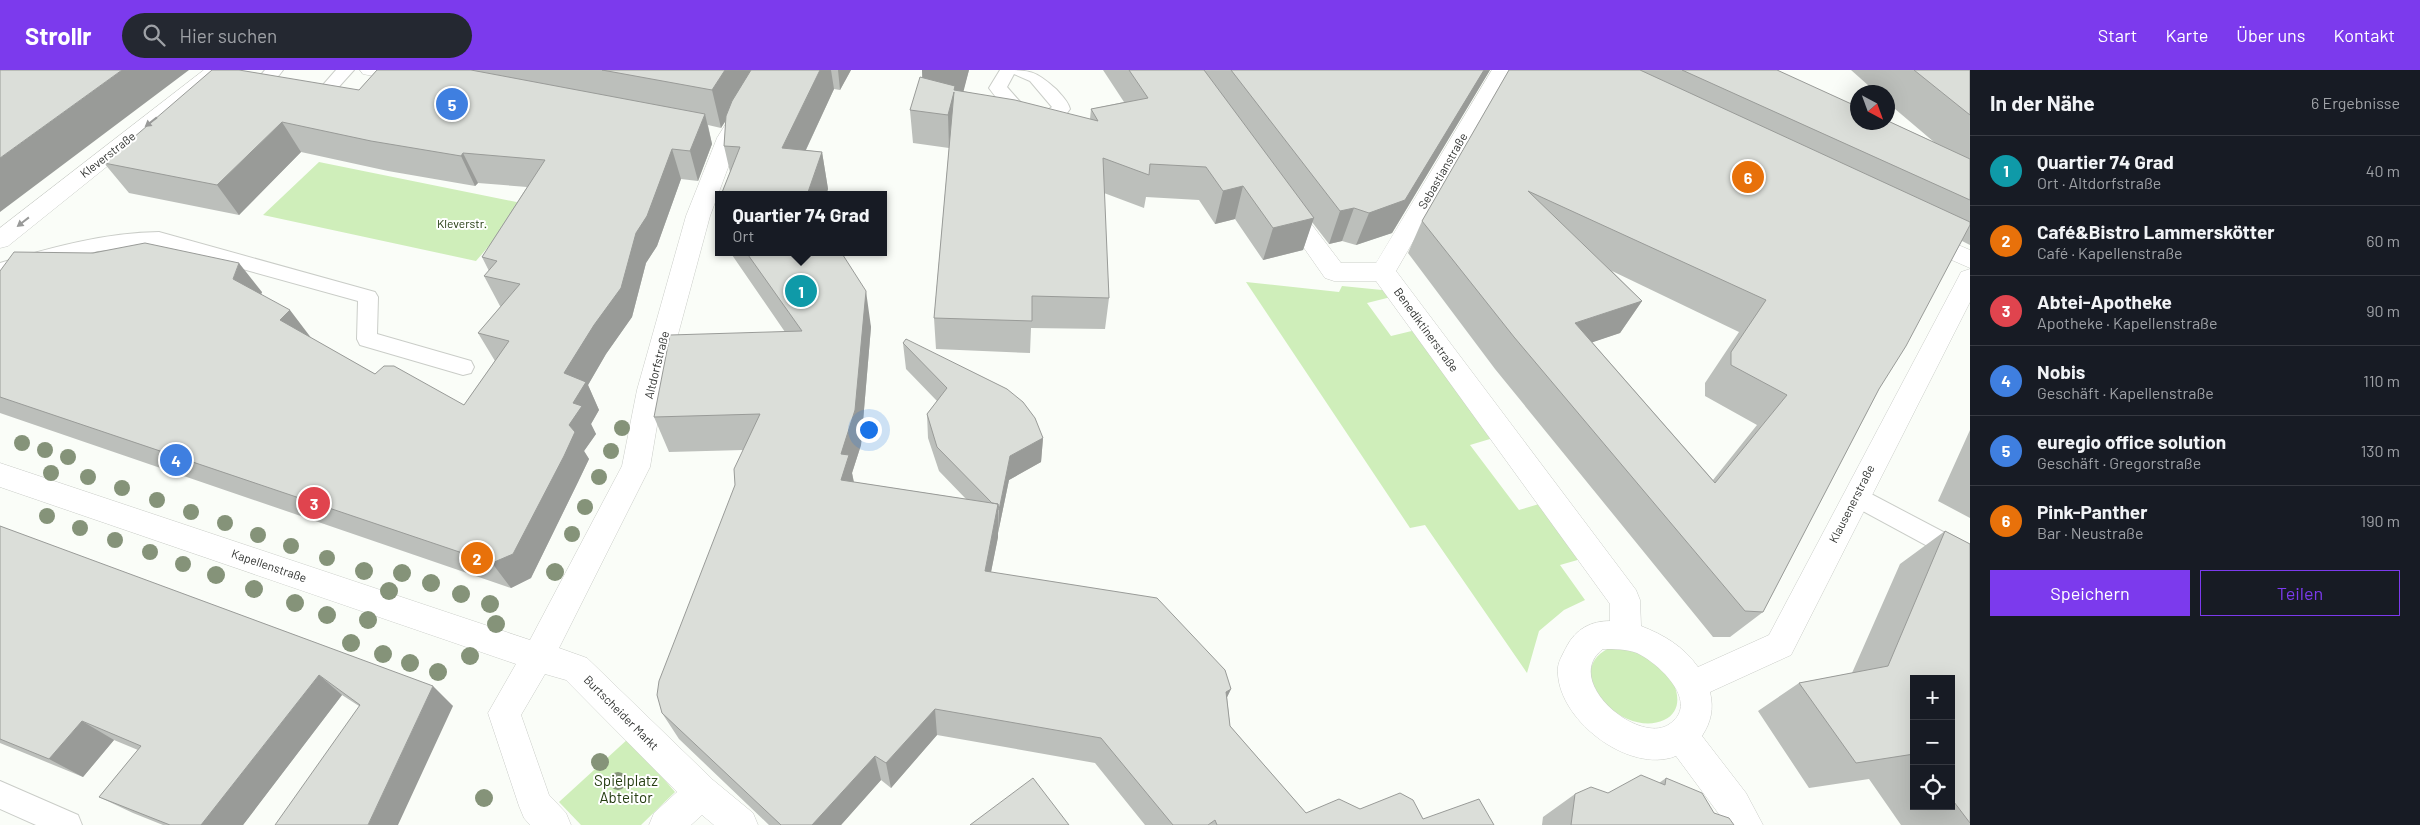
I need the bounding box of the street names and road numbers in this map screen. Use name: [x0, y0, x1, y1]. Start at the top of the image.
street label: Kleverstraße: [77, 128, 138, 180]
street label: Sebastianstraße: [1415, 130, 1470, 211]
street label: Benediktinerstraße: [1392, 285, 1462, 374]
street label: Altdorfstraße: [641, 329, 671, 400]
street label: Klausenerstraße: [1825, 462, 1877, 545]
street label: Kapellenstraße: [230, 546, 309, 584]
street label: Burtscheider Markt: [581, 672, 662, 753]

